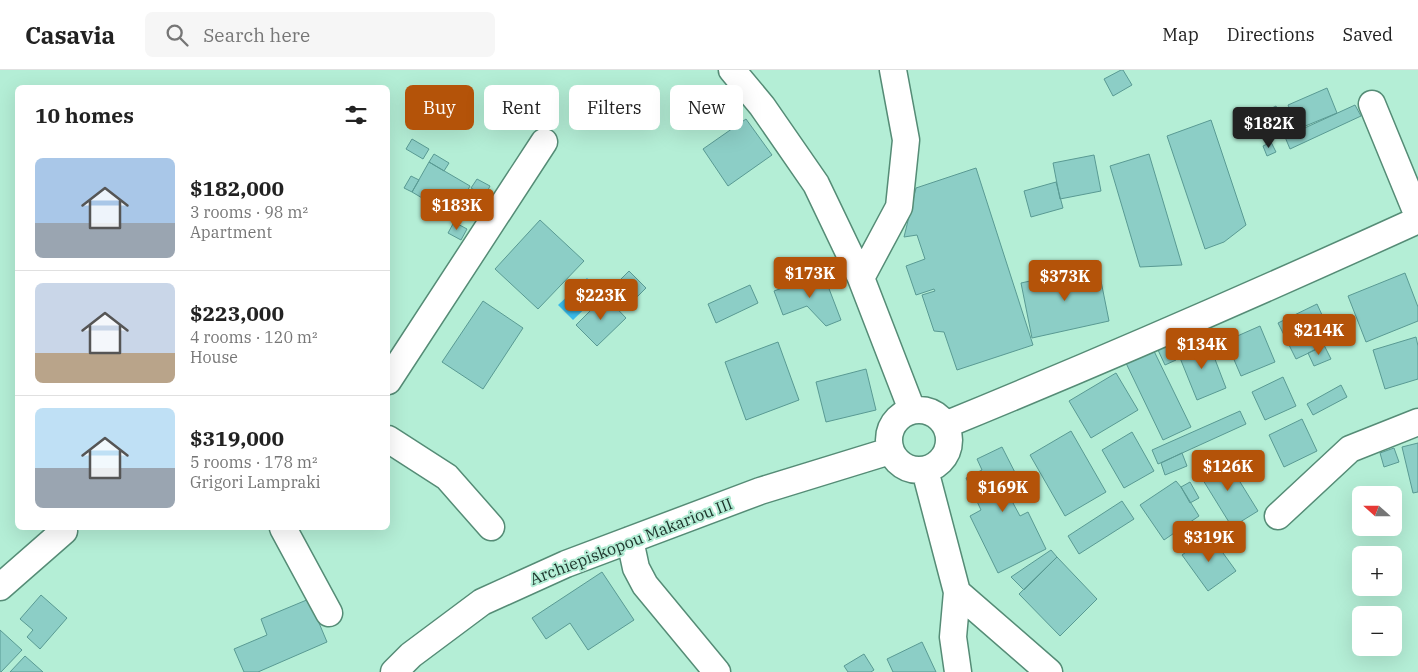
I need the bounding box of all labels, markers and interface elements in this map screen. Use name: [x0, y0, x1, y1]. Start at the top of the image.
search box: [145, 12, 495, 57]
text: Casavia: [25, 19, 115, 51]
icon: search: [163, 21, 191, 49]
text: Search here: [203, 23, 310, 47]
text: Map: [1162, 23, 1199, 46]
text: Directions: [1227, 23, 1315, 46]
text: Saved: [1343, 23, 1393, 46]
chip: Buy: [405, 85, 474, 130]
chip: Rent: [484, 85, 559, 130]
chip: Filters: [569, 85, 660, 130]
chip: New: [670, 85, 743, 130]
text: 10 homes: [35, 101, 134, 129]
icon: filters: [342, 101, 370, 129]
pin: $182K: [1234, 106, 1304, 149]
text: $182K: [1244, 113, 1294, 133]
text: $182,000: [190, 174, 284, 202]
icon: home: [75, 178, 135, 238]
pin: $183K: [422, 189, 492, 231]
text: $183K: [432, 195, 482, 215]
text: 3 rooms · 98 m²: [190, 202, 308, 222]
text: Apartment: [190, 222, 272, 242]
pin: $173K: [775, 256, 845, 299]
pin: $373K: [1030, 260, 1100, 302]
text: $173K: [785, 263, 835, 283]
text: $373K: [1040, 266, 1090, 286]
pin: $223K: [566, 278, 636, 321]
text: $223K: [576, 285, 626, 305]
text: $223,000: [190, 299, 284, 327]
icon: home: [75, 303, 135, 363]
pin: $214K: [1284, 314, 1354, 356]
text: $214K: [1294, 320, 1344, 340]
text: 4 rooms · 120 m²: [190, 327, 318, 347]
pin: $134K: [1167, 328, 1237, 370]
text: $134K: [1177, 334, 1227, 354]
text: House: [190, 347, 238, 367]
text: $319,000: [190, 424, 284, 452]
icon: home: [75, 428, 135, 488]
pin: $126K: [1193, 450, 1263, 492]
text: 5 rooms · 178 m²: [190, 452, 318, 472]
text: $126K: [1203, 456, 1253, 476]
pin: $169K: [968, 470, 1038, 513]
text: Grigori Lampraki: [190, 472, 321, 492]
text: $169K: [978, 477, 1028, 497]
north arrow: [1352, 486, 1402, 536]
map controls: [1352, 486, 1402, 656]
street label: Archiepiskopou Makariou III: [527, 493, 735, 589]
pin: $319K: [1174, 520, 1244, 563]
text: $319K: [1184, 527, 1234, 547]
button: +: [1352, 546, 1402, 596]
button: −: [1352, 606, 1402, 656]

